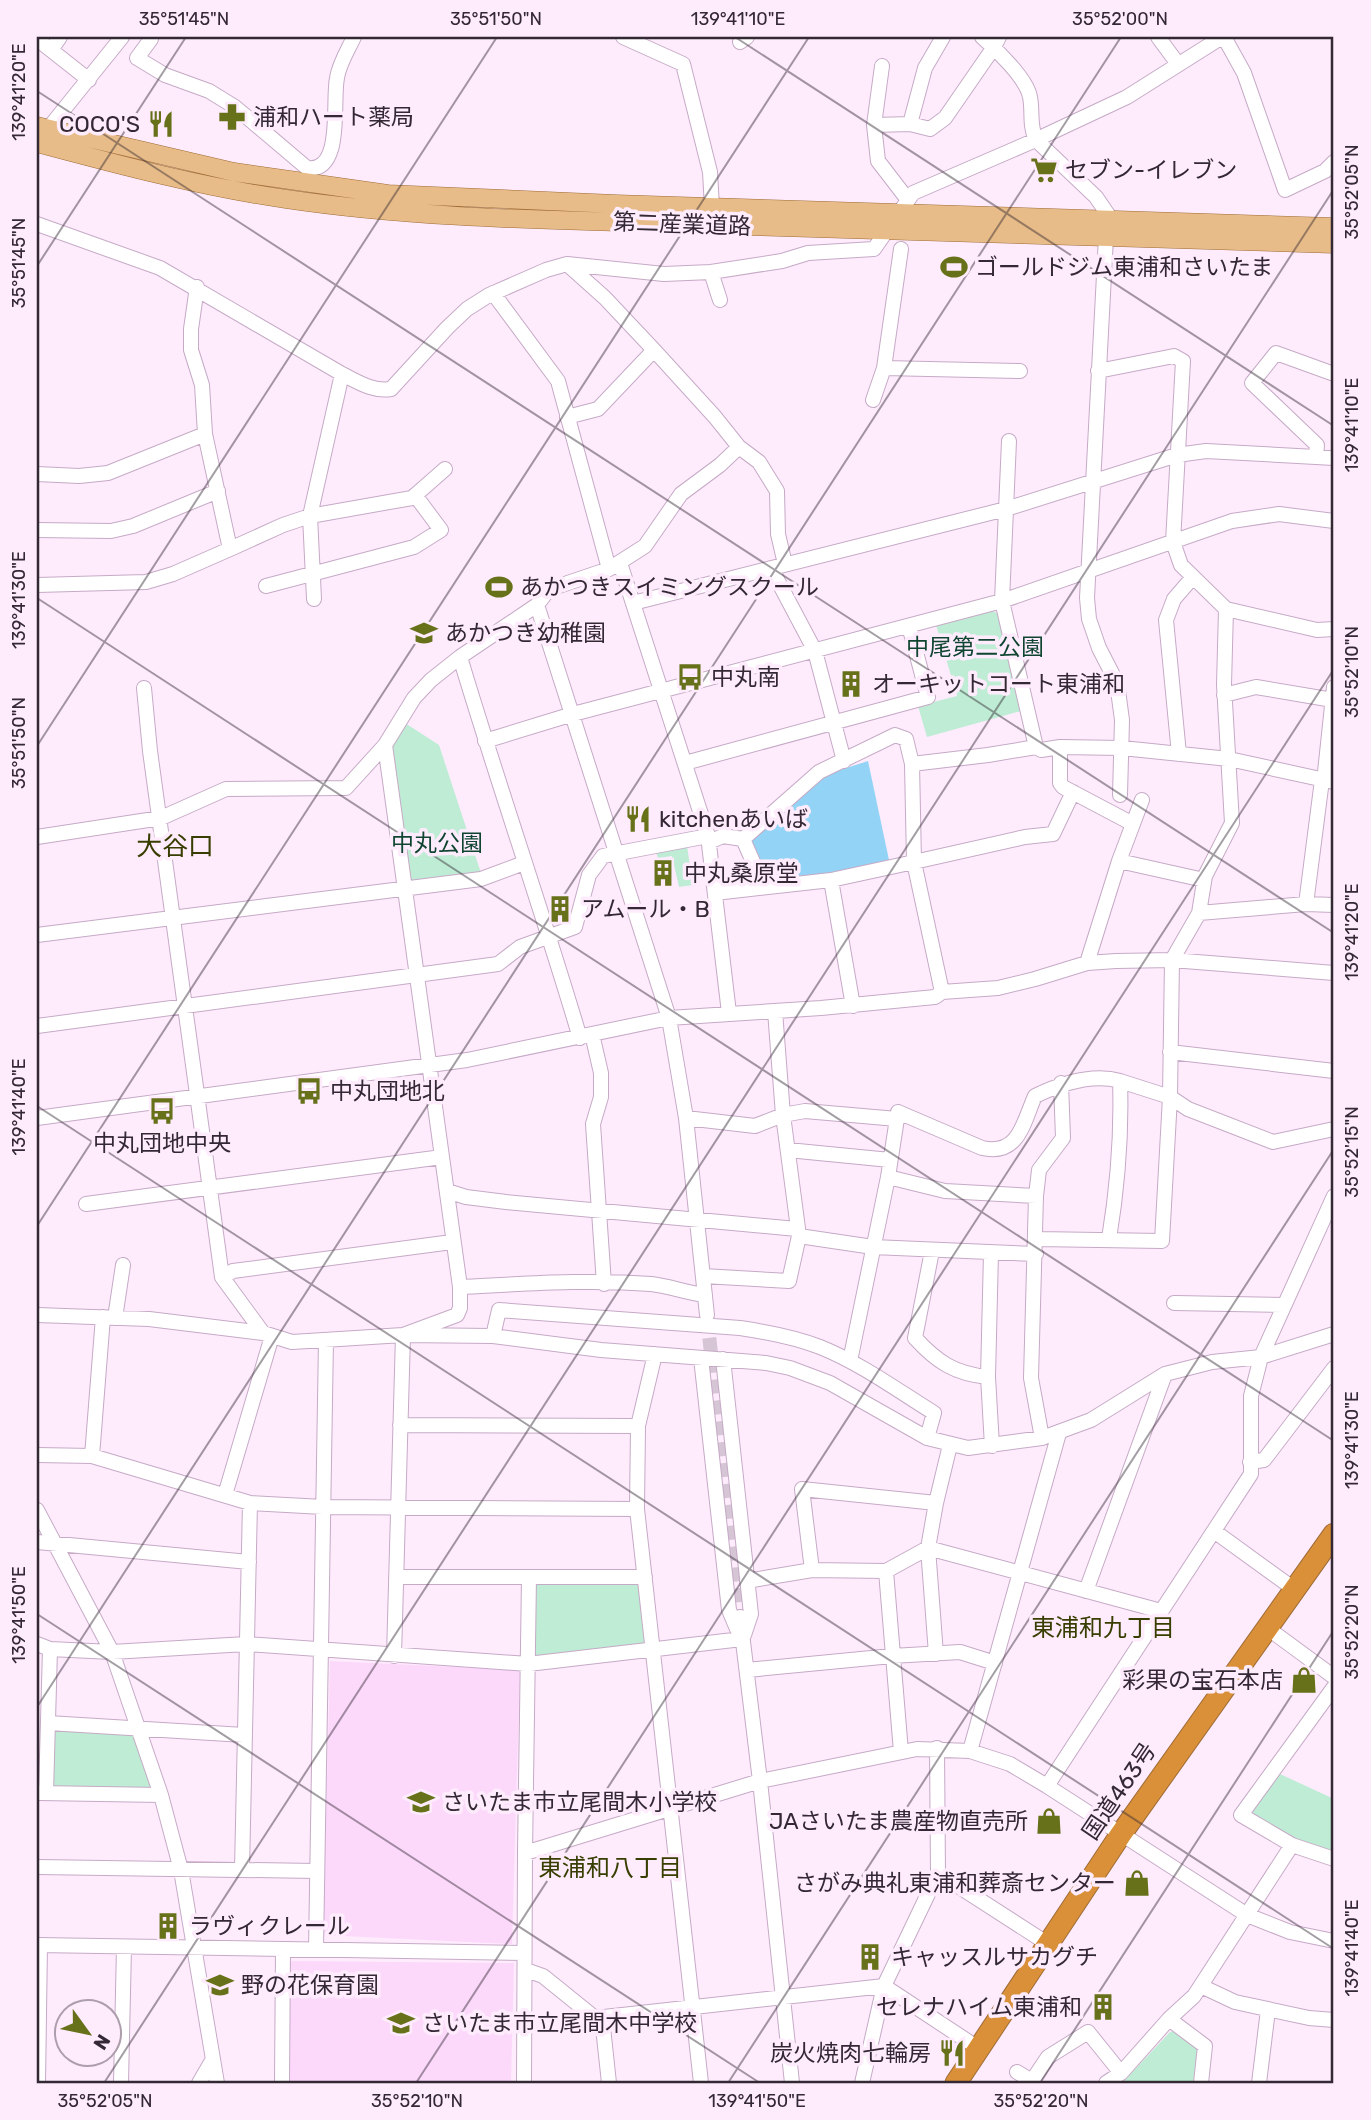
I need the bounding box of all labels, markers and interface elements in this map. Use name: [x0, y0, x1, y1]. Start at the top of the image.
text: 35°51'45"N: [139, 8, 229, 30]
text: 35°51'50"N: [450, 8, 542, 30]
text: 139°41'10"E: [691, 8, 785, 30]
text: 35°52'00"N: [1072, 8, 1168, 30]
text: 139°41'20"E: [8, 43, 30, 141]
pharmacy icon: 浦和ハート薬局: [217, 102, 247, 132]
place label: 浦和ハート薬局: [253, 103, 414, 131]
restaurant icon: COCO'S: [146, 109, 176, 139]
place label: COCO'S: [59, 110, 140, 138]
text: 35°52'05"N: [1341, 144, 1363, 240]
supermarket icon: セブン-イレブン: [1029, 155, 1059, 185]
place label: セブン-イレブン: [1065, 156, 1237, 184]
street label: 第二産業道路: [613, 208, 751, 240]
text: 35°51'45"N: [8, 218, 30, 308]
sports icon: ゴールドジム東浦和さいたま: [939, 252, 969, 282]
place label: ゴールドジム東浦和さいたま: [975, 253, 1273, 281]
text: 139°41'10"E: [1341, 378, 1363, 472]
text: 139°41'30"E: [8, 551, 30, 649]
sports icon: あかつきスイミングスクール: [484, 572, 514, 602]
place label: あかつきスイミングスクール: [520, 573, 819, 601]
school or university icon: あかつき幼稚園: [409, 618, 439, 648]
place label: あかつき幼稚園: [445, 619, 606, 647]
text: 35°52'10"N: [1341, 626, 1363, 718]
park label: 中尾第二公園: [906, 633, 1044, 661]
bus stop icon: 中丸南: [675, 662, 705, 692]
place label: 中丸南: [711, 663, 780, 691]
building icon: オーキットコート東浦和: [836, 669, 866, 699]
place label: オーキットコート東浦和: [872, 670, 1125, 698]
text: 35°51'50"N: [8, 697, 30, 789]
restaurant icon: kitchenあいば: [623, 804, 653, 834]
place label: kitchenあいば: [659, 805, 808, 833]
park label: 中丸公園: [391, 829, 483, 857]
district label: 大谷口: [136, 831, 214, 862]
building icon: 中丸桑原堂: [648, 858, 678, 888]
place label: 中丸桑原堂: [684, 859, 799, 887]
text: 139°41'20"E: [1341, 883, 1363, 981]
building icon: アムール・B: [545, 894, 575, 924]
place label: アムール・B: [581, 895, 710, 923]
text: 139°41'40"E: [8, 1058, 30, 1156]
bus stop icon: 中丸団地北: [294, 1076, 324, 1106]
place label: 中丸団地北: [330, 1077, 445, 1105]
bus stop icon: 中丸団地中央: [147, 1096, 177, 1126]
text: 35°52'15"N: [1341, 1106, 1363, 1198]
place label: 中丸団地中央: [93, 1129, 231, 1157]
text: 139°41'30"E: [1341, 1391, 1363, 1489]
text: 139°41'50"E: [8, 1566, 30, 1664]
text: 35°52'20"N: [1341, 1585, 1363, 1679]
district label: 東浦和九丁目: [1031, 1614, 1175, 1642]
shop icon: 彩果の宝石本店: [1289, 1665, 1319, 1695]
place label: 彩果の宝石本店: [1122, 1666, 1283, 1694]
street label: 国道463号: [1076, 1737, 1162, 1845]
school or university icon: さいたま市立尾間木小学校: [406, 1787, 436, 1817]
place label: さいたま市立尾間木小学校: [442, 1788, 717, 1816]
shop icon: JAさいたま農産物直売所: [1034, 1806, 1064, 1836]
place label: JAさいたま農産物直売所: [769, 1807, 1028, 1835]
district label: 東浦和八丁目: [538, 1854, 682, 1882]
shop icon: さがみ典礼東浦和葬斎センター: [1122, 1868, 1152, 1898]
place label: さがみ典礼東浦和葬斎センター: [794, 1869, 1116, 1897]
text: 139°41'40"E: [1341, 1899, 1363, 1997]
building icon: ラヴィクレール: [153, 1911, 183, 1941]
place label: ラヴィクレール: [189, 1912, 350, 1940]
building icon: キャッスルサカグチ: [855, 1942, 885, 1972]
place label: キャッスルサカグチ: [891, 1943, 1098, 1971]
school or university icon: 野の花保育園: [205, 1970, 235, 2000]
place label: 野の花保育園: [241, 1971, 379, 1999]
building icon: セレナハイム東浦和: [1088, 1992, 1118, 2022]
place label: セレナハイム東浦和: [876, 1993, 1082, 2021]
north arrow: [52, 1997, 122, 2068]
school or university icon: さいたま市立尾間木中学校: [386, 2008, 416, 2038]
place label: さいたま市立尾間木中学校: [422, 2009, 697, 2037]
text: N: [88, 2030, 115, 2054]
restaurant icon: 炭火焼肉七輪房: [937, 2038, 967, 2068]
place label: 炭火焼肉七輪房: [770, 2039, 931, 2067]
text: 35°52'05"N: [57, 2090, 153, 2112]
text: 35°52'10"N: [371, 2090, 463, 2112]
text: 139°41'50"E: [708, 2090, 806, 2112]
text: 35°52'20"N: [994, 2090, 1088, 2112]

